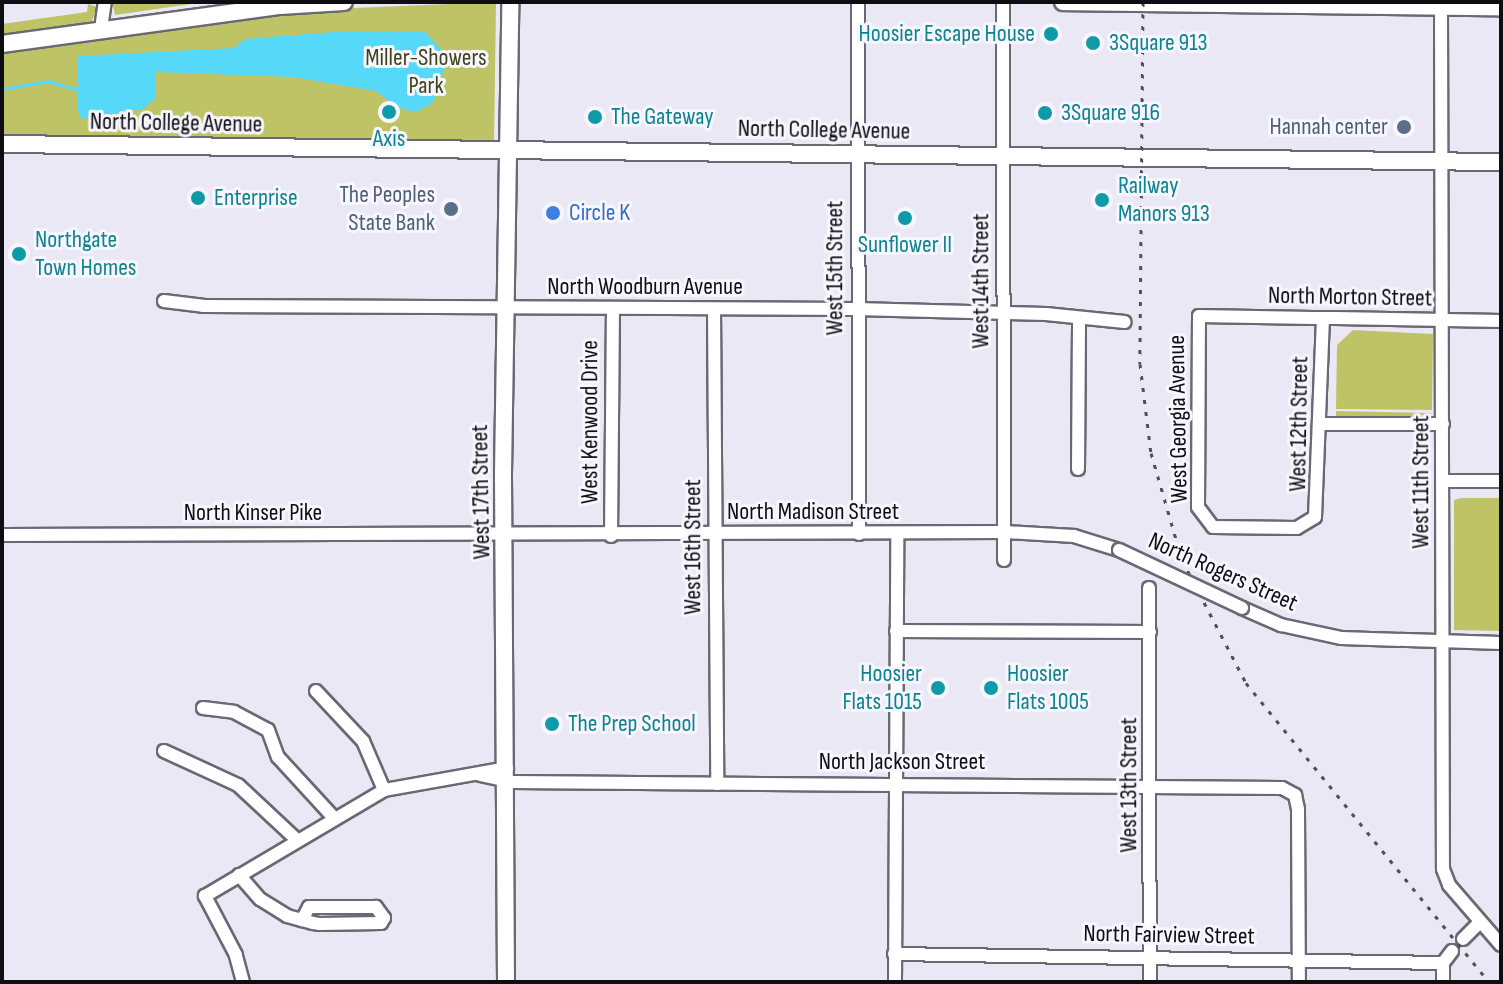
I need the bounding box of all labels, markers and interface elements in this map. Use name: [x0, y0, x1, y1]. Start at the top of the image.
place label: Hoosier Escape House: [859, 20, 1035, 48]
marker: Hoosier Escape House: [1042, 25, 1060, 43]
place label: 3Square 913: [1109, 29, 1208, 57]
marker: 3Square 913: [1084, 34, 1102, 52]
park label: Miller-Showers Park: [365, 44, 487, 100]
place label: 3Square 916: [1061, 99, 1160, 127]
marker: Axis: [380, 103, 398, 121]
place label: The Gateway: [611, 103, 714, 131]
marker: 3Square 916: [1036, 104, 1054, 122]
street label: North College Avenue: [90, 107, 262, 139]
marker: The Gateway: [586, 108, 604, 126]
place label: Hannah center: [1269, 113, 1388, 141]
street label: North College Avenue: [738, 114, 910, 146]
marker: Hannah center: [1395, 118, 1413, 136]
place label: Axis: [373, 125, 405, 153]
place label: Railway Manors 913: [1118, 172, 1210, 228]
place label: The Peoples State Bank: [339, 181, 435, 237]
place label: Enterprise: [214, 184, 298, 212]
marker: Enterprise: [189, 189, 207, 207]
marker: Railway Manors 913: [1093, 191, 1111, 209]
place label: Circle K: [569, 199, 630, 227]
marker: The Peoples State Bank: [442, 200, 460, 218]
street label: West 15th Street: [821, 201, 849, 335]
marker: Circle K: [544, 204, 562, 222]
marker: Sunflower II: [896, 209, 914, 227]
street label: West 14th Street: [967, 213, 995, 349]
place label: Northgate Town Homes: [35, 226, 136, 282]
place label: Sunflower II: [858, 231, 952, 259]
marker: Northgate Town Homes: [10, 245, 28, 263]
street label: North Woodburn Avenue: [547, 273, 743, 301]
street label: North Morton Street: [1268, 281, 1432, 313]
street label: West Georgia Avenue: [1162, 335, 1194, 503]
street label: West Kenwood Drive: [576, 340, 604, 504]
street label: West 12th Street: [1283, 356, 1315, 492]
street label: West 11th Street: [1407, 415, 1435, 549]
street label: West 17th Street: [465, 424, 497, 560]
street label: West 16th Street: [679, 479, 707, 615]
street label: North Madison Street: [727, 498, 899, 526]
street label: North Kinser Pike: [184, 499, 322, 527]
street label: North Rogers Street: [1144, 526, 1302, 618]
place label: Hoosier Flats 1015: [842, 660, 922, 716]
place label: Hoosier Flats 1005: [1007, 660, 1089, 716]
marker: Hoosier Flats 1015: [929, 679, 947, 697]
marker: Hoosier Flats 1005: [982, 679, 1000, 697]
place label: The Prep School: [568, 710, 696, 738]
marker: The Prep School: [543, 715, 561, 733]
street label: West 13th Street: [1115, 717, 1143, 853]
street label: North Jackson Street: [819, 748, 985, 776]
street label: North Fairview Street: [1083, 919, 1255, 951]

